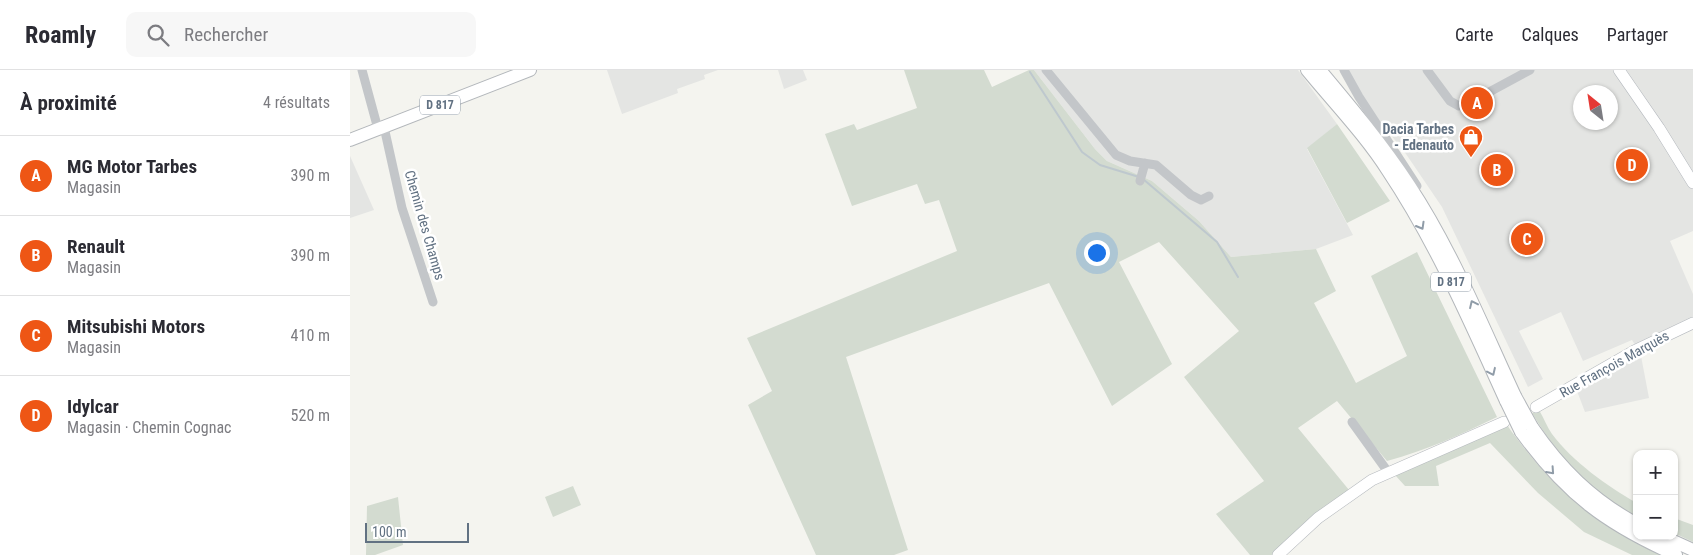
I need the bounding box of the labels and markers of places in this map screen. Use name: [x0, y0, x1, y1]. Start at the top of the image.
pin: A: [1461, 84, 1493, 122]
place label: Dacia Tarbes - Edenauto: [1382, 121, 1454, 153]
shop icon: Dacia Tarbes - Edenauto: [1458, 124, 1484, 158]
pin: D: [1616, 146, 1648, 184]
pin: B: [1481, 151, 1513, 189]
pin: C: [1511, 220, 1543, 258]

